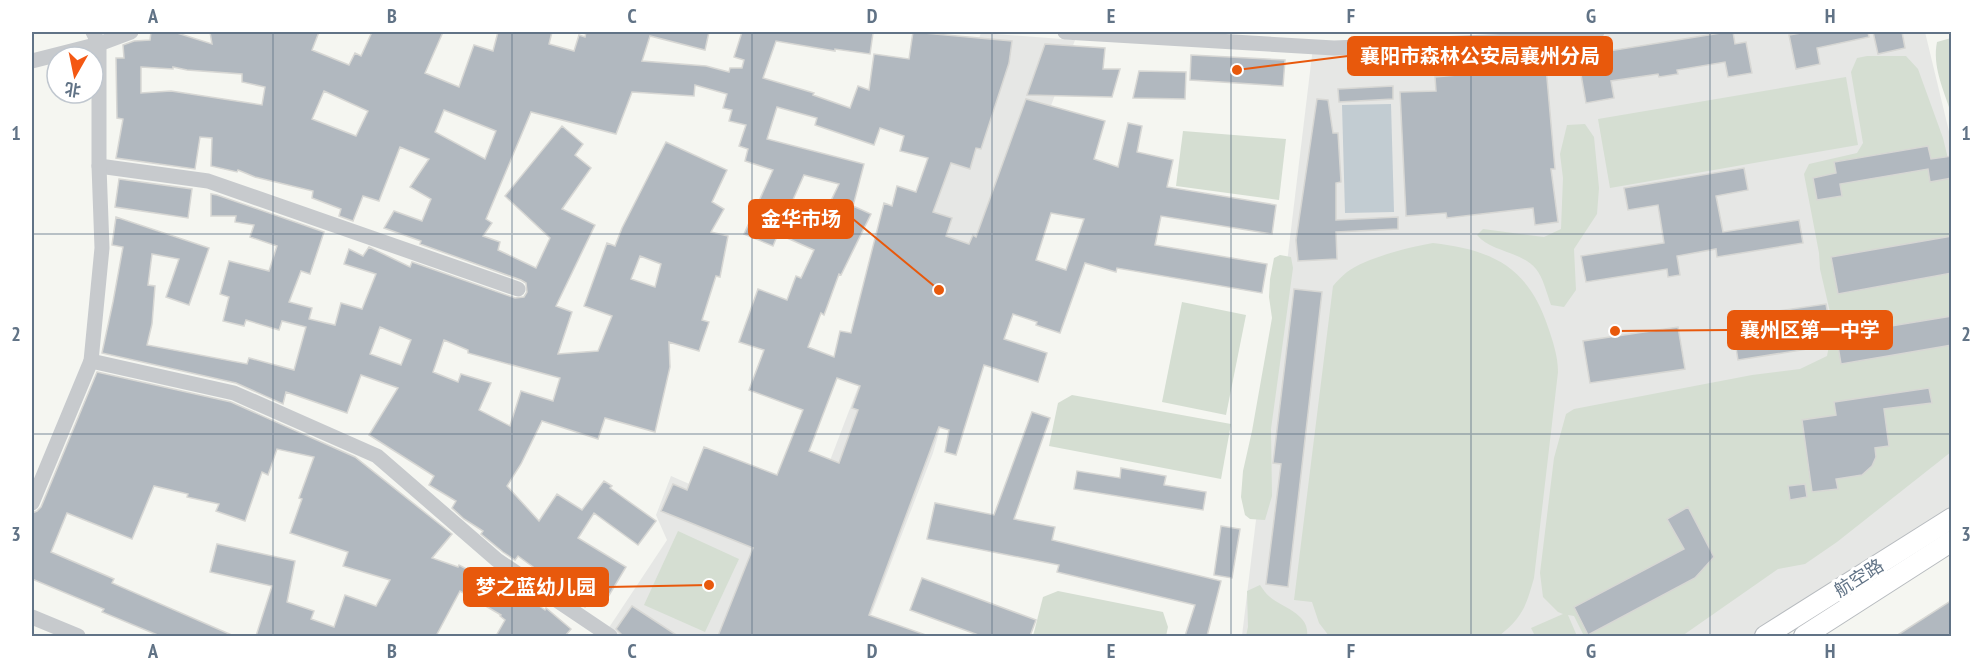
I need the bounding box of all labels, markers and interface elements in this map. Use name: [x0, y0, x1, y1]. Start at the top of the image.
text: A: [147, 3, 159, 29]
text: B: [387, 3, 397, 29]
text: C: [627, 3, 637, 29]
text: D: [867, 3, 878, 29]
text: E: [1107, 3, 1115, 29]
text: F: [1347, 3, 1355, 29]
text: G: [1586, 3, 1596, 29]
text: H: [1825, 3, 1835, 29]
callout: 襄阳市森林公安局襄州分局: [1348, 37, 1612, 75]
text: 襄阳市森林公安局襄州分局: [1360, 43, 1600, 69]
north arrow: [45, 45, 105, 105]
text: 北: [63, 79, 82, 101]
text: 1: [11, 120, 21, 146]
text: 1: [1961, 120, 1971, 146]
callout: 金华市场: [749, 200, 853, 238]
text: 金华市场: [761, 206, 841, 232]
callout: 襄州区第一中学: [1728, 311, 1892, 349]
text: 襄州区第一中学: [1740, 317, 1880, 343]
text: 2: [11, 321, 21, 347]
text: 2: [1961, 321, 1971, 347]
text: 3: [11, 521, 21, 547]
text: 3: [1961, 521, 1971, 547]
street label: 航空路: [1830, 554, 1888, 602]
callout: 梦之蓝幼儿园: [464, 568, 608, 606]
text: 梦之蓝幼儿园: [476, 574, 596, 600]
text: A: [147, 638, 159, 664]
text: B: [387, 638, 397, 664]
text: C: [627, 638, 637, 664]
text: D: [867, 638, 878, 664]
text: E: [1107, 638, 1115, 664]
text: F: [1347, 638, 1355, 664]
text: G: [1586, 638, 1596, 664]
text: H: [1825, 638, 1835, 664]

